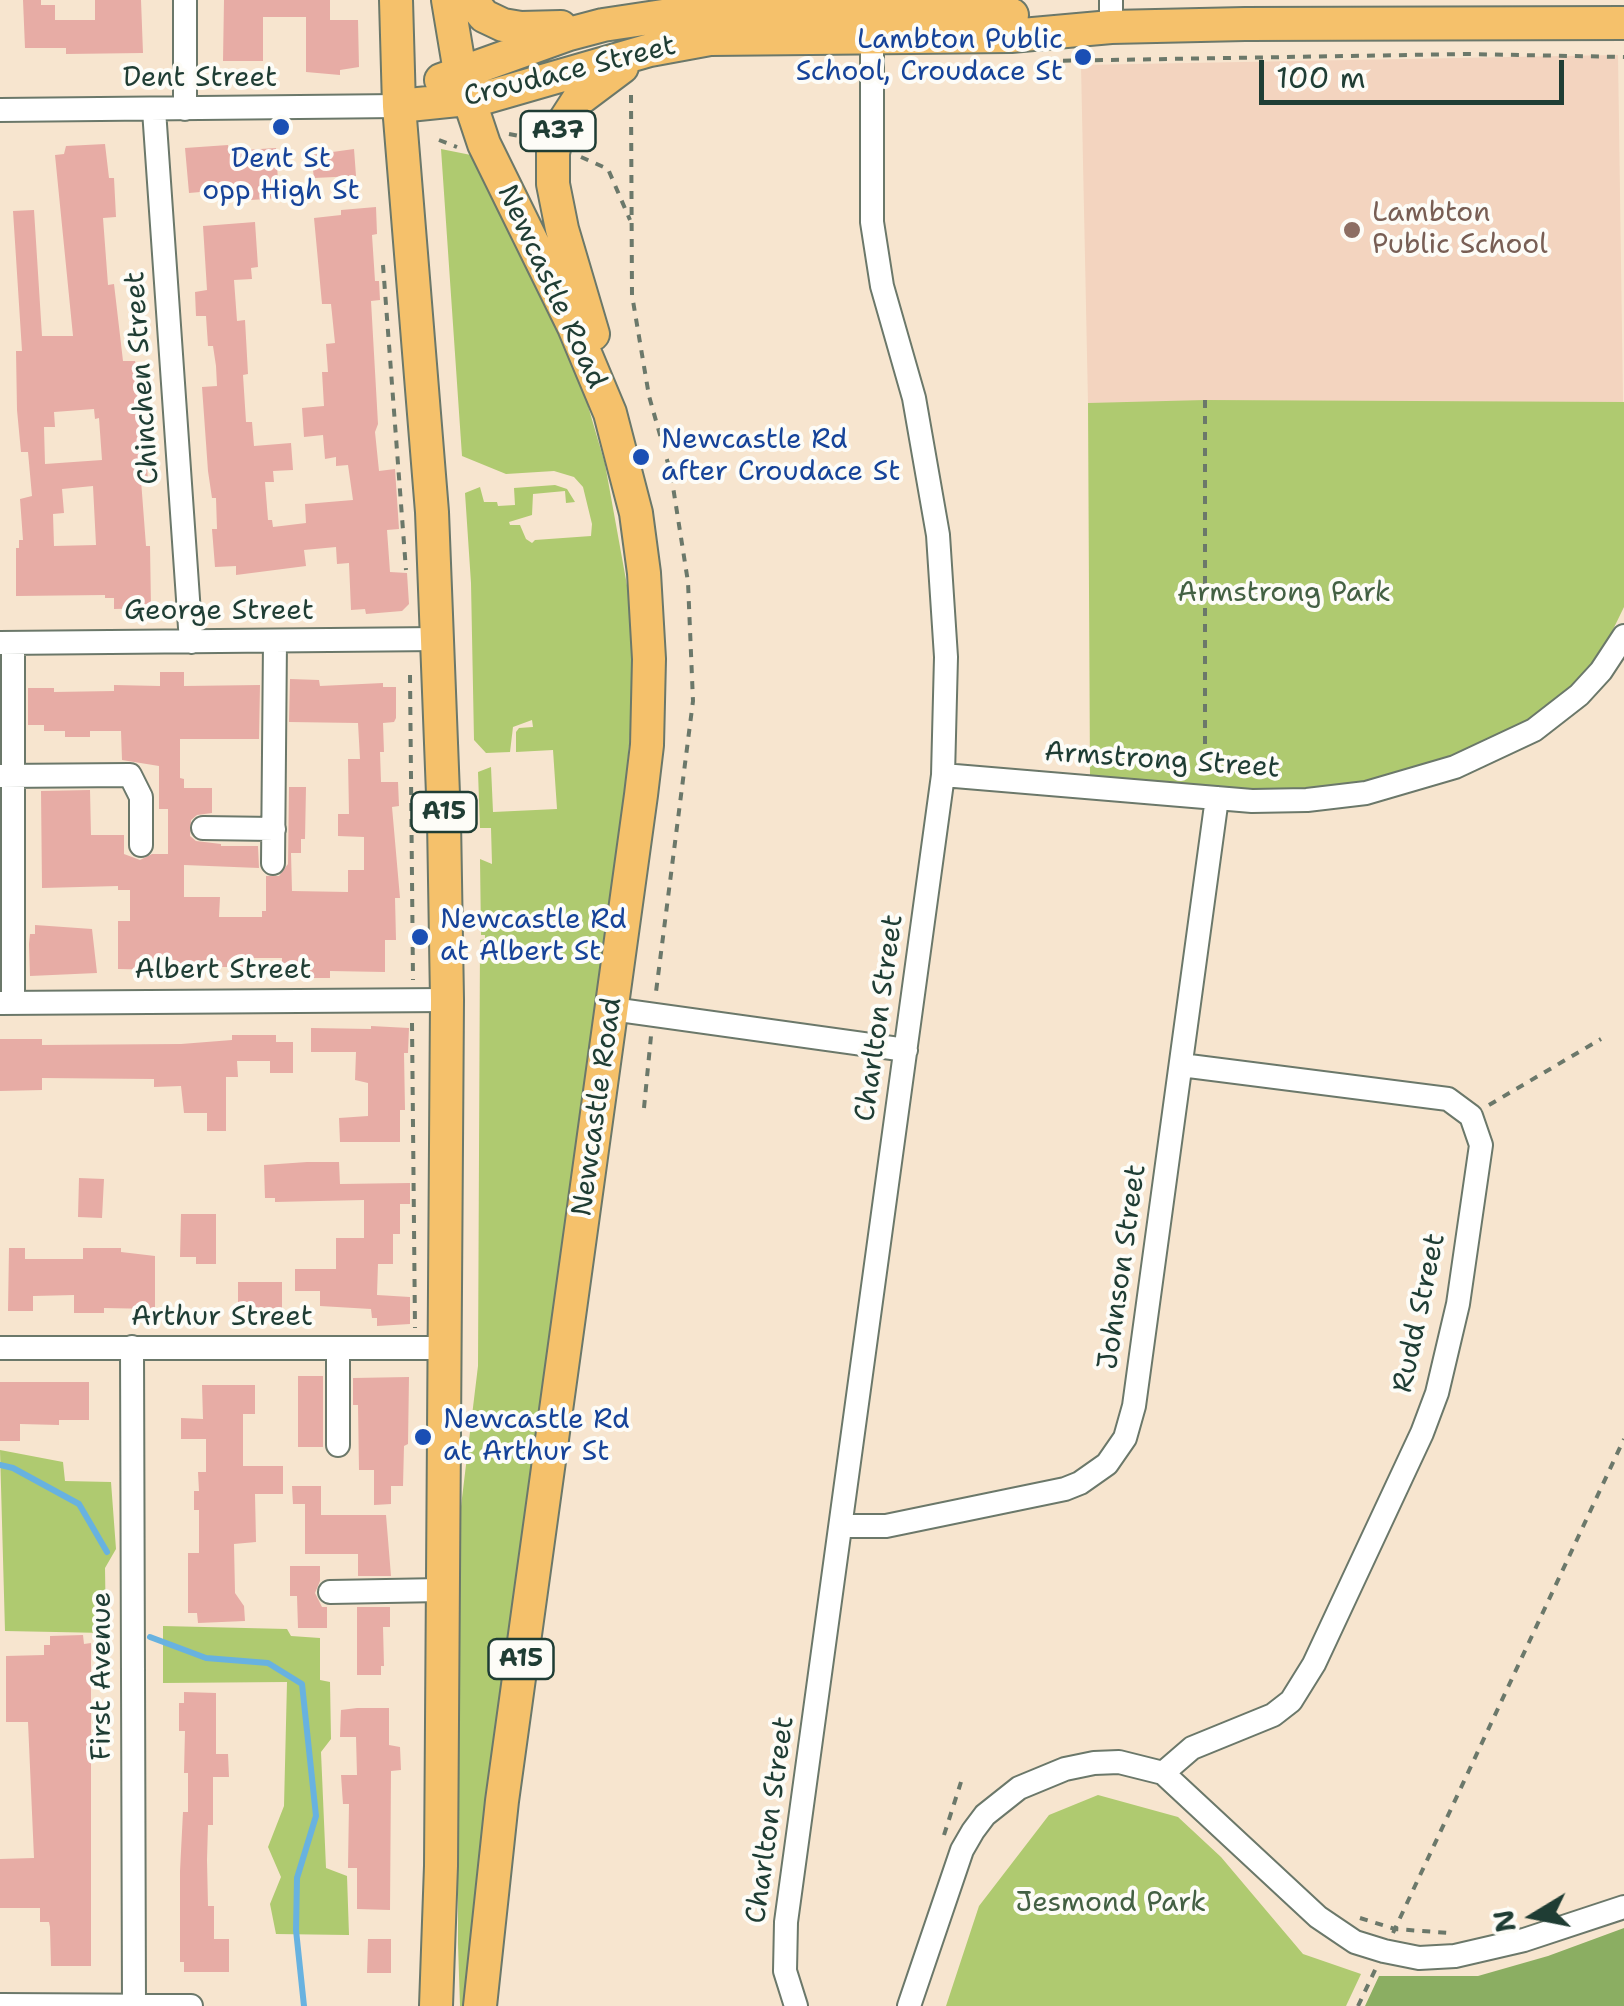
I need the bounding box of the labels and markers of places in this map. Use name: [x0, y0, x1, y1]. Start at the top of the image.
place label: Lambton Public School, Croudace St: [796, 24, 1063, 90]
marker: Lambton Public School, Croudace St: [1072, 46, 1094, 68]
marker: Dent St opp High St: [270, 116, 292, 138]
place label: Dent St opp High St: [202, 143, 360, 209]
place label: Lambton Public School: [1372, 197, 1548, 263]
marker: Lambton Public School: [1341, 219, 1363, 241]
place label: Newcastle Rd after Croudace St: [661, 424, 900, 490]
marker: Newcastle Rd after Croudace St: [630, 446, 652, 468]
place label: Newcastle Rd at Albert St: [440, 904, 627, 970]
marker: Newcastle Rd at Albert St: [409, 926, 431, 948]
place label: Newcastle Rd at Arthur St: [443, 1404, 630, 1470]
marker: Newcastle Rd at Arthur St: [412, 1426, 434, 1448]

